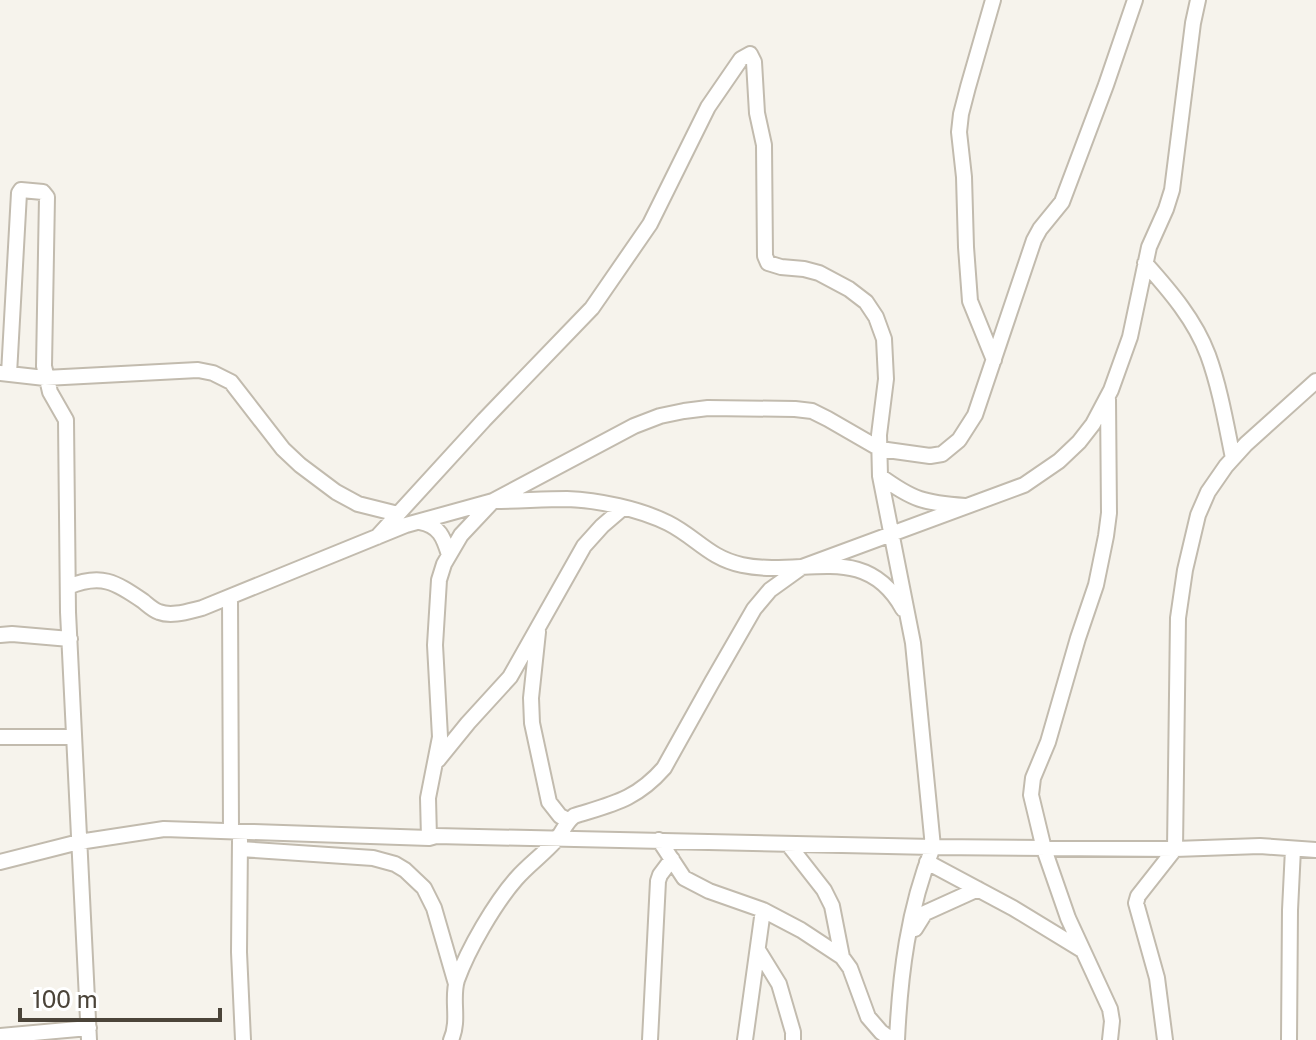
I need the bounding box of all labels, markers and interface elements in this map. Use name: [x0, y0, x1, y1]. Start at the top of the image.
scale bar: [20, 972, 220, 1022]
text: 100 m: [32, 985, 98, 1013]

